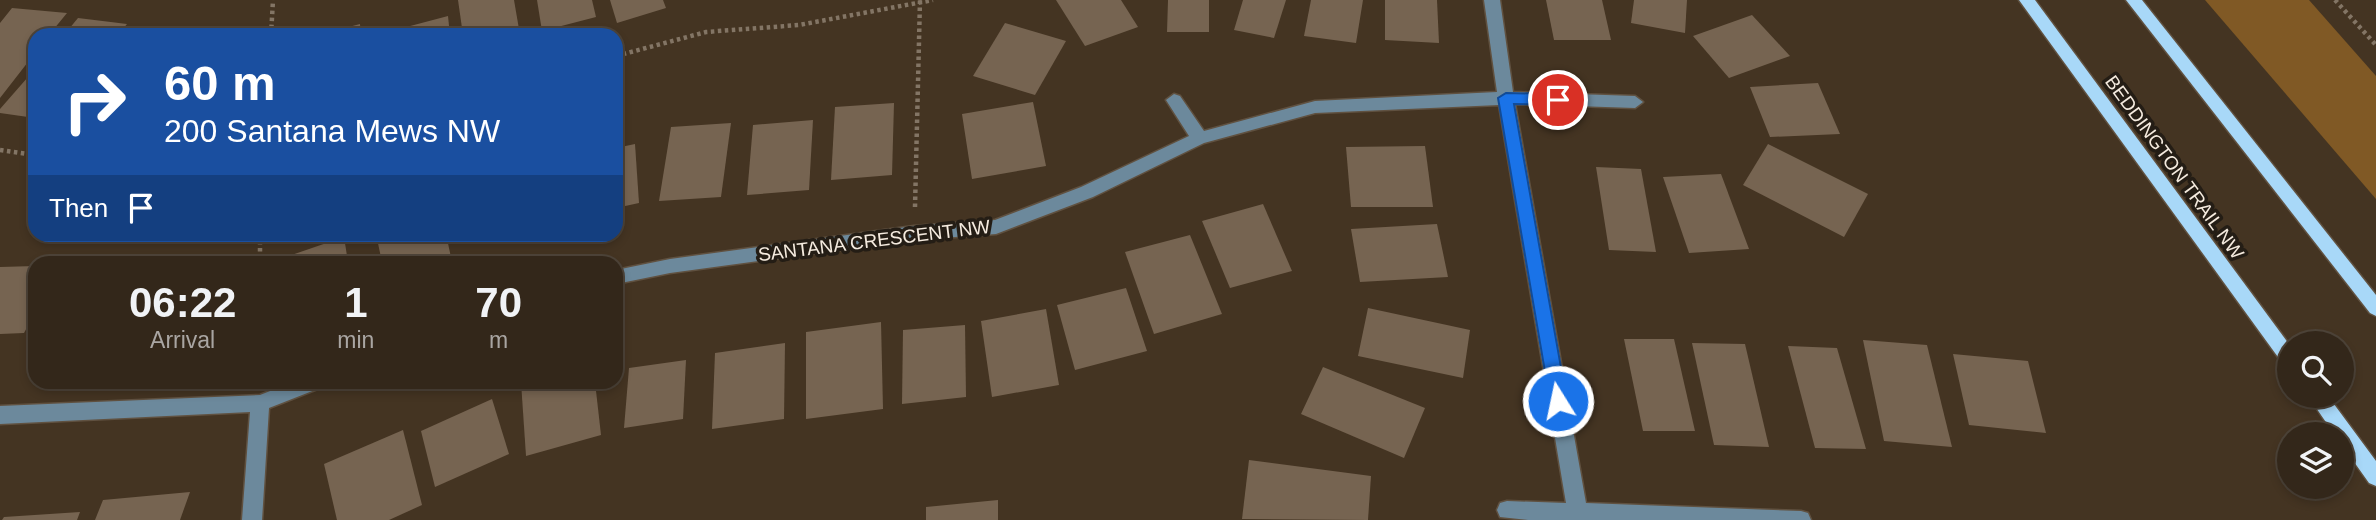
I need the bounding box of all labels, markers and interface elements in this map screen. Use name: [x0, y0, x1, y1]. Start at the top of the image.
icon: right: [49, 56, 140, 147]
text: 60 m: [164, 56, 276, 110]
pin: [1528, 70, 1588, 130]
street label: BEDDINGTON TRAIL NW: [2101, 72, 2248, 263]
icon: arrive: [1539, 81, 1577, 119]
text: 200 Santana Mews NW: [164, 113, 500, 149]
icon: arrive: [122, 189, 160, 227]
text: Then: [49, 193, 108, 223]
street label: SANTANA CRESCENT NW: [757, 216, 991, 265]
text: 06:22: [129, 279, 236, 326]
text: 1: [344, 279, 368, 326]
text: 70: [475, 279, 522, 326]
text: Arrival: [150, 327, 215, 353]
text: min: [337, 327, 374, 353]
text: m: [489, 327, 508, 353]
map controls: [2277, 331, 2354, 499]
button: search: [2277, 331, 2354, 408]
position arrow: [1521, 364, 1595, 438]
button: layers: [2277, 422, 2354, 499]

